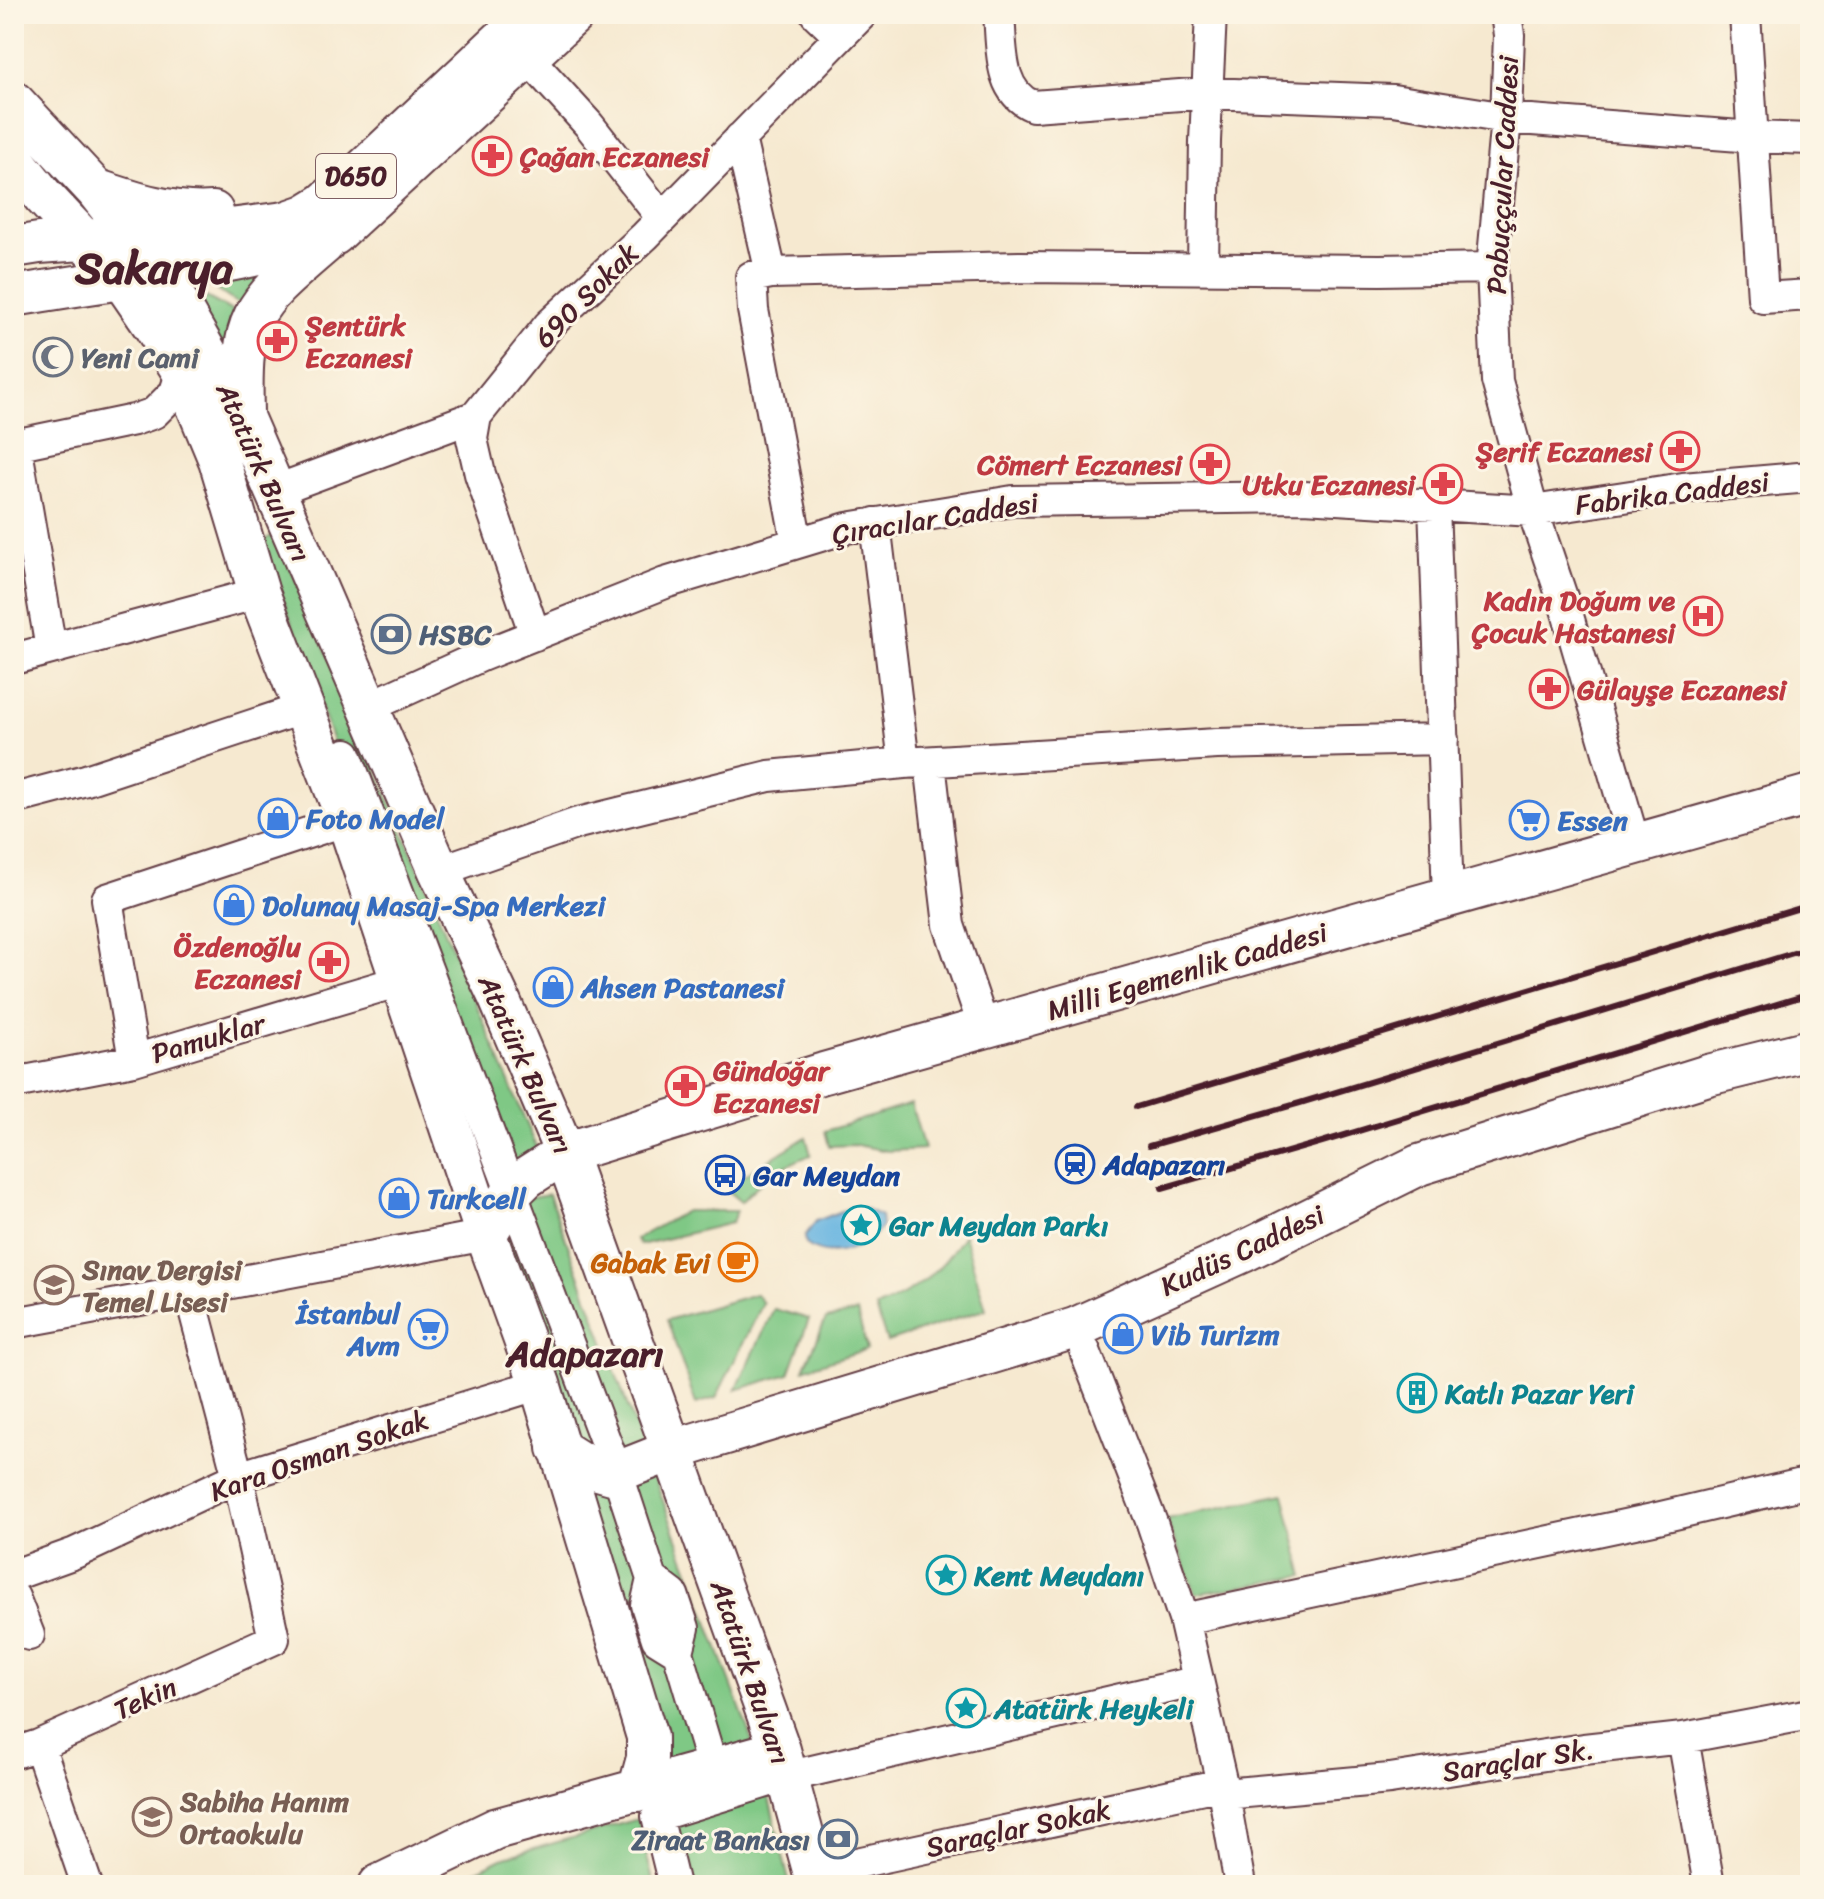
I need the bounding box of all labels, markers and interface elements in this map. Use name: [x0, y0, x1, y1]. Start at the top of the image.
street label: Pabuççular Caddesi: [1472, 53, 1533, 296]
place label: Çağan Eczanesi: [519, 132, 710, 181]
pharmacy icon: Çağan Eczanesi: [471, 135, 513, 177]
road number: D650: [316, 154, 396, 198]
district label: Sakarya: [74, 229, 234, 307]
street label: 690 Sokak: [522, 231, 651, 360]
place label: Şentürk Eczanesi: [304, 301, 413, 382]
pharmacy icon: Şentürk Eczanesi: [256, 320, 298, 362]
place label: Yeni Cami: [81, 333, 200, 382]
mosque icon: Yeni Cami: [32, 336, 74, 378]
street label: Atatürk Bulvarı: [202, 373, 325, 570]
place label: Şerif Eczanesi: [1475, 427, 1653, 476]
pharmacy icon: Şerif Eczanesi: [1659, 430, 1701, 472]
place label: Cömert Eczanesi: [976, 440, 1183, 489]
pharmacy icon: Cömert Eczanesi: [1189, 443, 1231, 485]
street label: Fabrika Caddesi: [1572, 457, 1773, 530]
place label: Utku Eczanesi: [1242, 460, 1416, 509]
pharmacy icon: Utku Eczanesi: [1422, 463, 1464, 505]
street label: Çıracılar Caddesi: [828, 478, 1043, 559]
place label: Kadın Doğum ve Çocuk Hastanesi: [1471, 576, 1676, 657]
hospital icon: Kadın Doğum ve Çocuk Hastanesi: [1682, 595, 1724, 637]
place label: HSBC: [419, 610, 492, 659]
bank icon: HSBC: [370, 613, 412, 655]
place label: Gülayşe Eczanesi: [1577, 665, 1787, 714]
pharmacy icon: Gülayşe Eczanesi: [1528, 668, 1570, 710]
place label: Foto Model: [305, 794, 445, 843]
place label: Essen: [1557, 796, 1629, 845]
shop icon: Foto Model: [257, 797, 299, 839]
supermarket icon: Essen: [1508, 799, 1550, 841]
place label: Dolunay Masaj-Spa Merkezi: [262, 881, 606, 930]
shop icon: Dolunay Masaj-Spa Merkezi: [213, 884, 255, 926]
street label: Milli Egemenlik Caddesi: [1041, 908, 1334, 1035]
place label: Özdenoğlu Eczanesi: [174, 922, 302, 1003]
pharmacy icon: Özdenoğlu Eczanesi: [308, 941, 350, 983]
place label: Ahsen Pastanesi: [580, 963, 785, 1012]
street label: Atatürk Bulvarı: [464, 965, 587, 1162]
shop icon: Ahsen Pastanesi: [532, 966, 574, 1008]
street label: Pamuklar: [146, 999, 272, 1078]
place label: Gündoğar Eczanesi: [713, 1046, 832, 1127]
pharmacy icon: Gündoğar Eczanesi: [664, 1065, 706, 1107]
place label: Adapazarı: [1102, 1140, 1226, 1189]
station icon: Adapazarı: [1054, 1143, 1096, 1185]
place label: Gar Meydan: [753, 1151, 901, 1200]
bus stop icon: Gar Meydan: [704, 1154, 746, 1196]
place label: Turkcell: [427, 1174, 527, 1223]
shop icon: Turkcell: [378, 1177, 420, 1219]
street label: Kudüs Caddesi: [1152, 1190, 1334, 1310]
place label: Gar Meydan Parkı: [889, 1201, 1109, 1250]
place icon: Gar Meydan Parkı: [840, 1204, 882, 1246]
place label: Gabak Evi: [591, 1238, 711, 1287]
cafe icon: Gabak Evi: [717, 1241, 759, 1283]
place label: Sınav Dergisi Temel Lisesi: [81, 1245, 243, 1326]
school or university icon: Sınav Dergisi Temel Lisesi: [33, 1264, 75, 1306]
place label: İstanbul Avm: [294, 1289, 401, 1370]
supermarket icon: İstanbul Avm: [407, 1308, 449, 1350]
place label: Vib Turizm: [1151, 1310, 1280, 1359]
shop icon: Vib Turizm: [1102, 1313, 1144, 1355]
district label: Adapazarı: [504, 1322, 664, 1386]
place label: Katlı Pazar Yeri: [1444, 1369, 1635, 1418]
building icon: Katlı Pazar Yeri: [1396, 1372, 1438, 1414]
street label: Kara Osman Sokak: [203, 1395, 435, 1516]
place label: Kent Meydanı: [973, 1551, 1145, 1600]
place icon: Kent Meydanı: [925, 1554, 967, 1596]
street label: Atatürk Bulvarı: [696, 1572, 805, 1771]
street label: Tekin: [105, 1663, 185, 1734]
place label: Atatürk Heykeli: [993, 1684, 1195, 1733]
place icon: Atatürk Heykeli: [945, 1687, 987, 1729]
street label: Saraçlar Sk.: [1439, 1724, 1597, 1797]
place label: Sabiha Hanım Ortaokulu: [179, 1777, 350, 1858]
street label: Saraçlar Sokak: [921, 1785, 1115, 1872]
school or university icon: Sabiha Hanım Ortaokulu: [131, 1796, 173, 1838]
place label: Ziraat Bankası: [630, 1815, 810, 1864]
bank icon: Ziraat Bankası: [817, 1818, 859, 1860]

